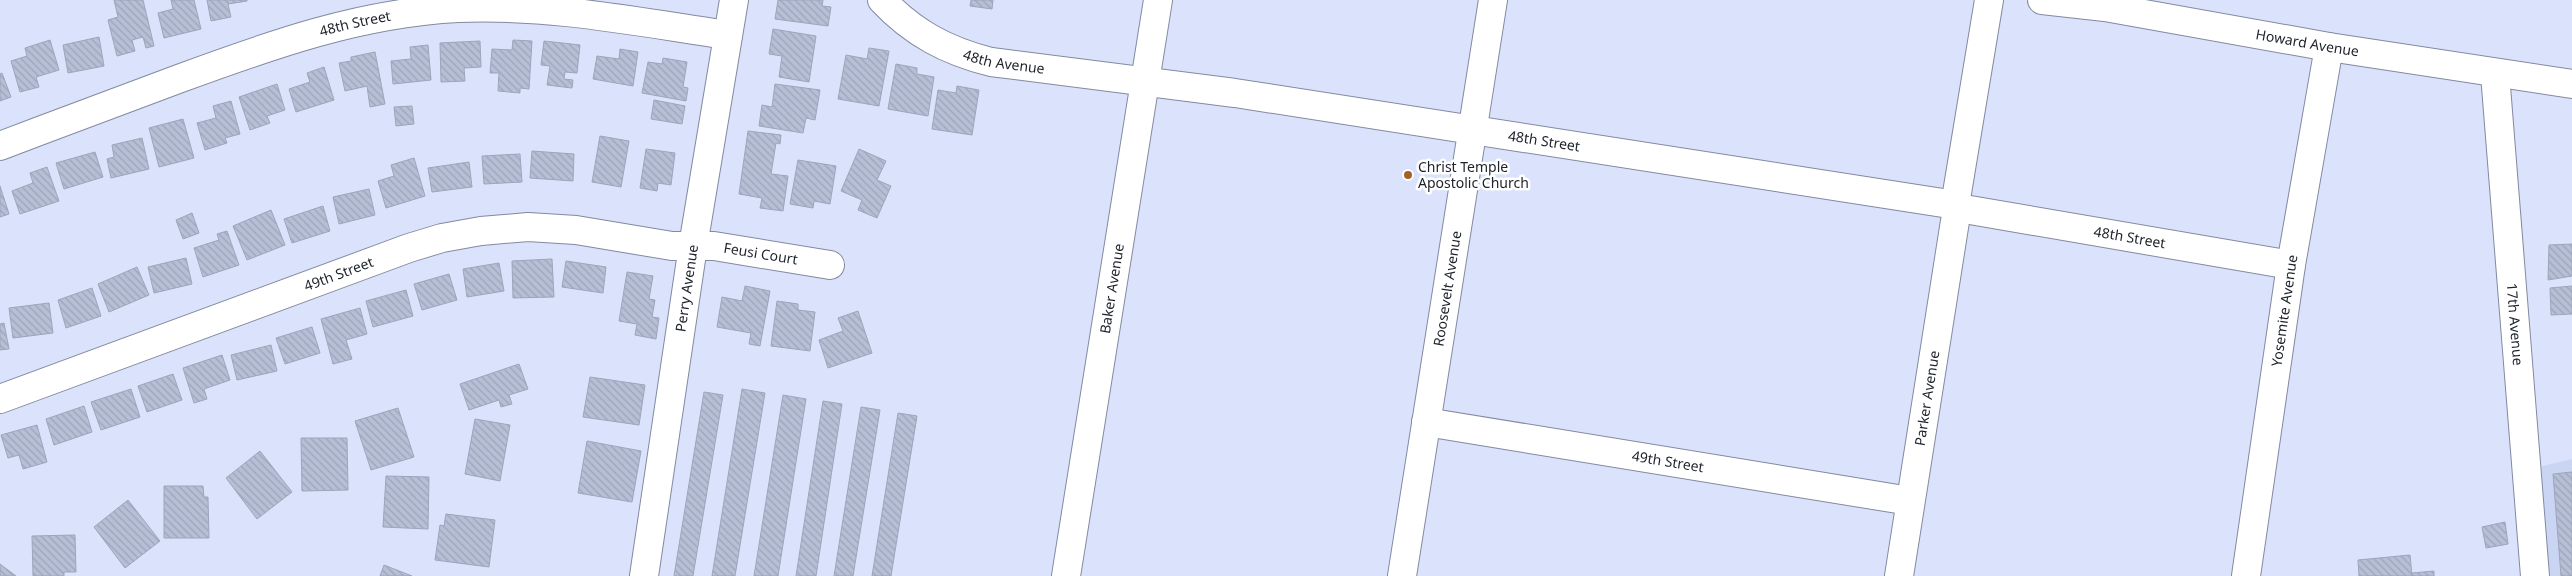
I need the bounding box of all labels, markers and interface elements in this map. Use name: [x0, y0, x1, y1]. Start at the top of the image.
street label: 48th Street: [317, 6, 392, 40]
street label: Howard Avenue: [2254, 24, 2361, 60]
street label: 48th Avenue: [961, 44, 1046, 78]
street label: 48th Street: [1507, 126, 1581, 155]
place label: Christ Temple Apostolic Church: [1418, 157, 1529, 192]
marker: Christ Temple Apostolic Church: [1402, 169, 1414, 181]
street label: 48th Street: [2092, 221, 2167, 252]
street label: Roosevelt Avenue: [1428, 229, 1465, 348]
street label: Feusi Court: [722, 238, 799, 269]
street label: Baker Avenue: [1095, 242, 1128, 335]
street label: Perry Avenue: [670, 243, 702, 333]
street label: 49th Street: [301, 252, 376, 295]
street label: Yosemite Avenue: [2266, 253, 2302, 368]
street label: 17th Avenue: [2503, 282, 2528, 366]
street label: Parker Avenue: [1910, 349, 1943, 447]
street label: 49th Street: [1631, 446, 1705, 476]

